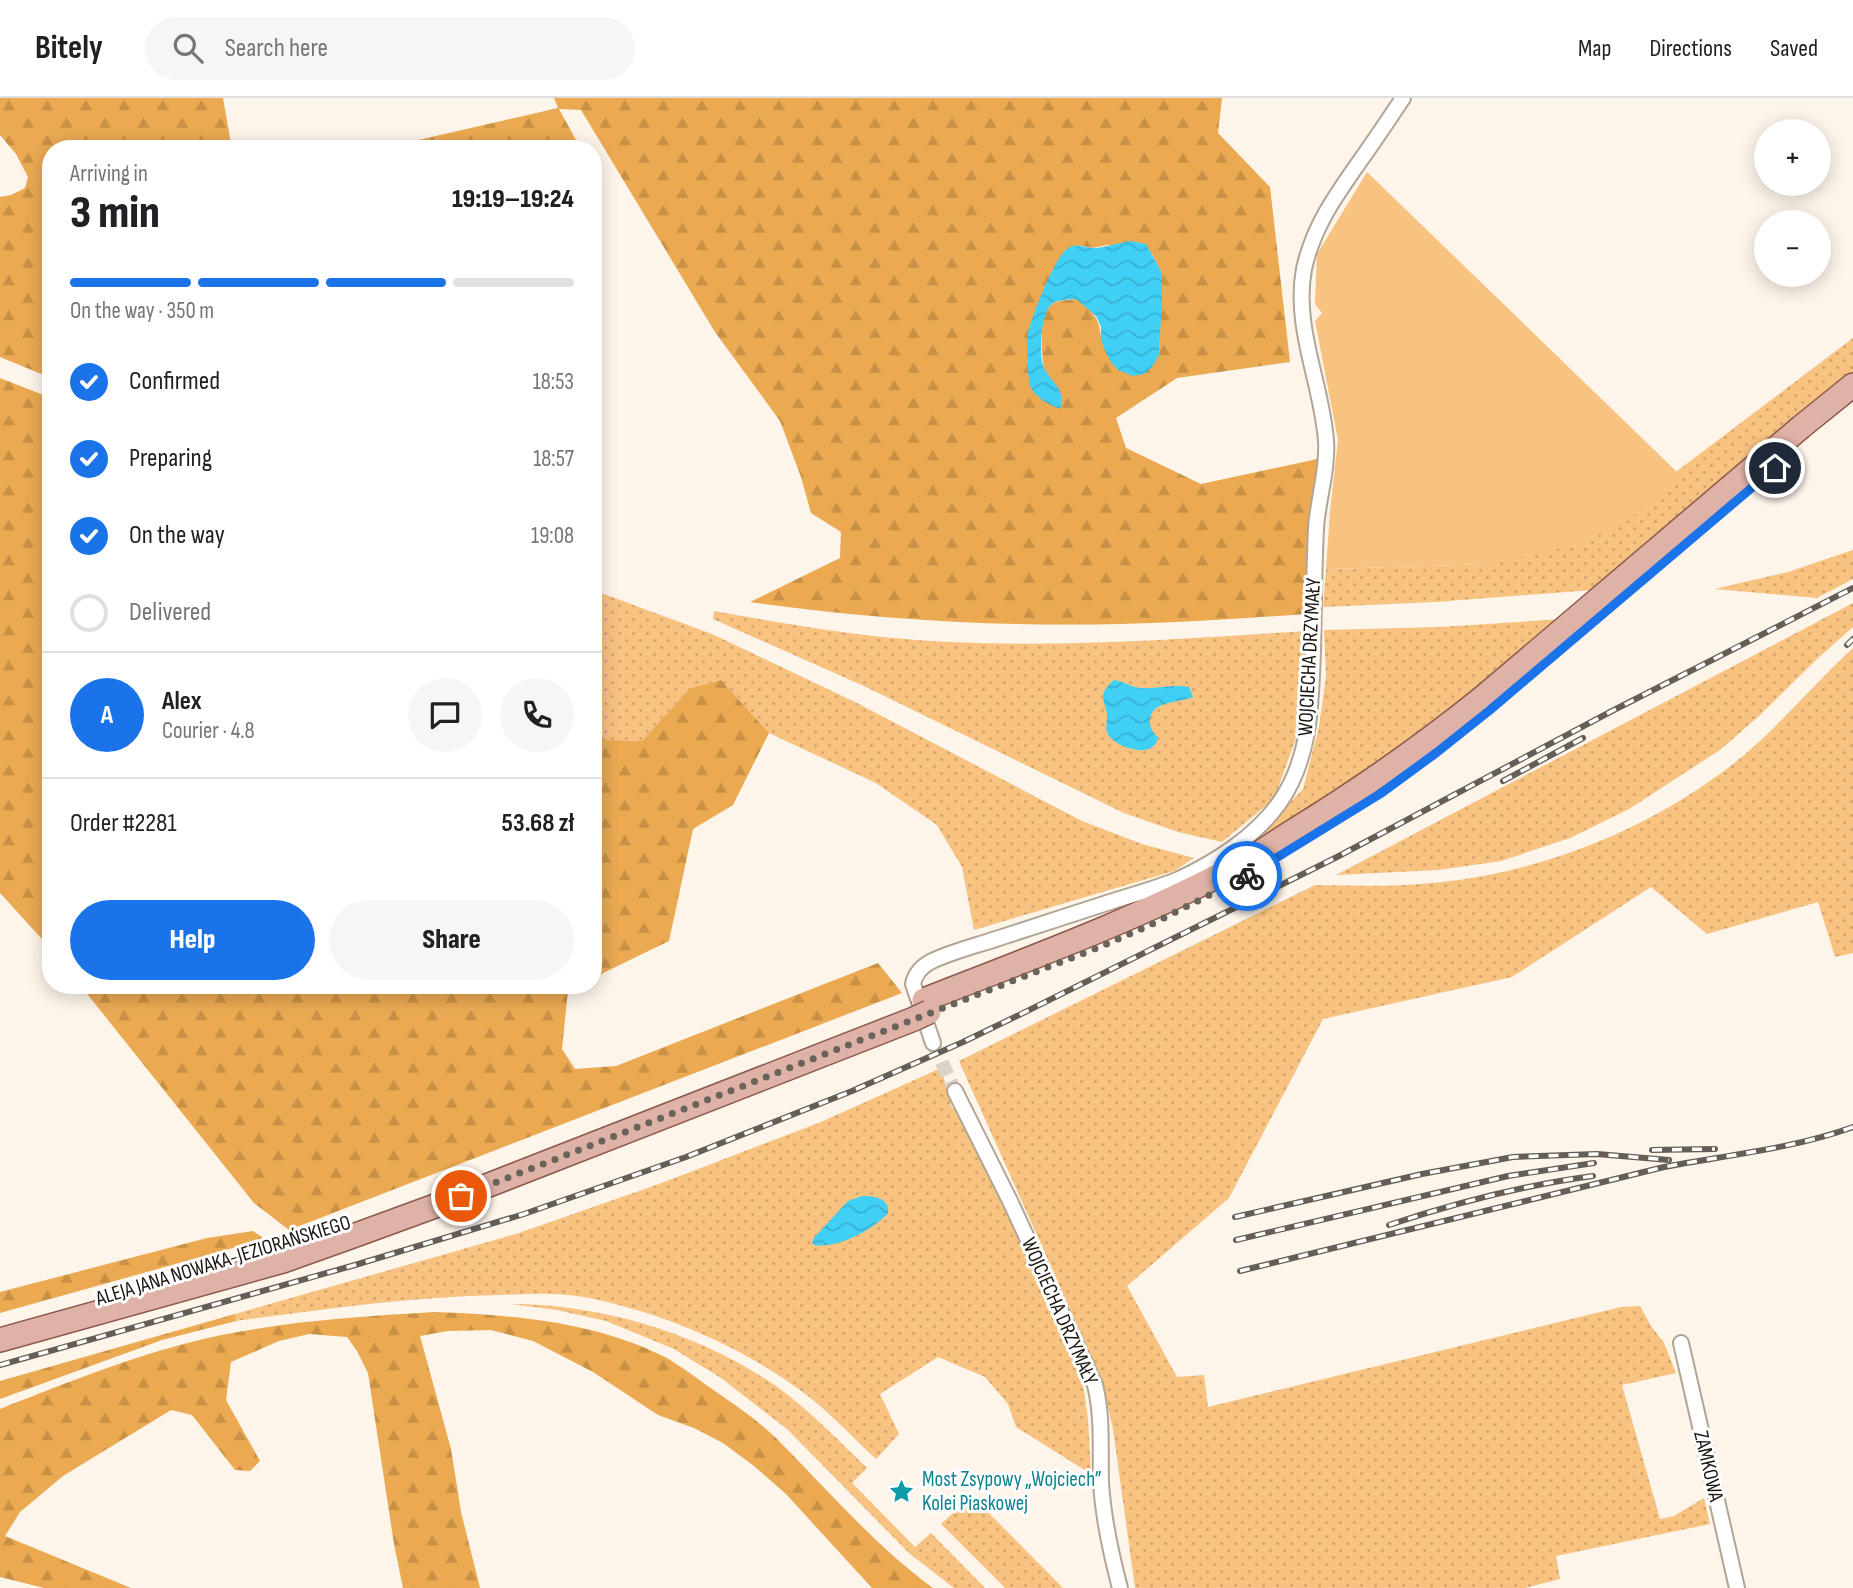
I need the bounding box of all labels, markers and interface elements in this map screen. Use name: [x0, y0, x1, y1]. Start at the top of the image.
search box: [145, 17, 635, 80]
text: Bitely: [35, 28, 103, 68]
icon: search: [169, 29, 207, 67]
text: Search here: [225, 33, 328, 64]
text: Map: [1578, 34, 1611, 63]
text: Directions: [1649, 34, 1732, 63]
text: Saved: [1770, 34, 1818, 63]
map controls: [1754, 119, 1831, 287]
button: +: [1754, 119, 1831, 196]
text: Arriving in: [70, 160, 148, 188]
text: 19:19–19:24: [452, 184, 574, 215]
text: 3 min: [70, 186, 160, 241]
button: −: [1754, 210, 1831, 287]
text: On the way · 350 m: [70, 297, 214, 325]
icon: check: [70, 363, 108, 401]
text: Confirmed: [129, 366, 220, 397]
text: 18:53: [533, 368, 574, 396]
pin: [1745, 438, 1805, 498]
icon: check: [70, 440, 108, 478]
text: Preparing: [129, 443, 212, 474]
text: 18:57: [533, 445, 574, 473]
icon: home: [1756, 449, 1794, 487]
icon: check: [70, 517, 108, 555]
text: On the way: [129, 520, 225, 551]
text: 19:08: [531, 522, 574, 550]
street label: WOJCIECHA DRZYMAŁY: [1293, 577, 1326, 737]
text: Delivered: [129, 597, 211, 628]
button: chat: [408, 678, 482, 752]
button: phone: [500, 678, 574, 752]
text: Alex: [162, 686, 202, 717]
text: A: [101, 700, 113, 731]
text: Courier · 4.8: [162, 717, 255, 745]
text: Order #2281: [70, 808, 177, 839]
text: 53.68 zł: [502, 808, 574, 839]
courier: [1212, 841, 1282, 911]
icon: bike: [1228, 857, 1266, 895]
button: Help: [70, 900, 315, 980]
button: Share: [329, 900, 574, 980]
pin: [431, 1166, 491, 1226]
icon: bag: [442, 1177, 480, 1215]
street label: ALEJA JANA NOWAKA-JEZIORAŃSKIEGO: [92, 1210, 354, 1311]
street label: WOJCIECHA DRZYMAŁY: [1016, 1234, 1103, 1389]
street label: ZAMKOWA: [1688, 1428, 1729, 1505]
place label: Most Zsypowy „Wojciech” Kolei Piaskowej: [922, 1467, 1102, 1516]
place icon: Most Zsypowy „Wojciech” Kolei Piaskowej: [888, 1477, 916, 1505]

